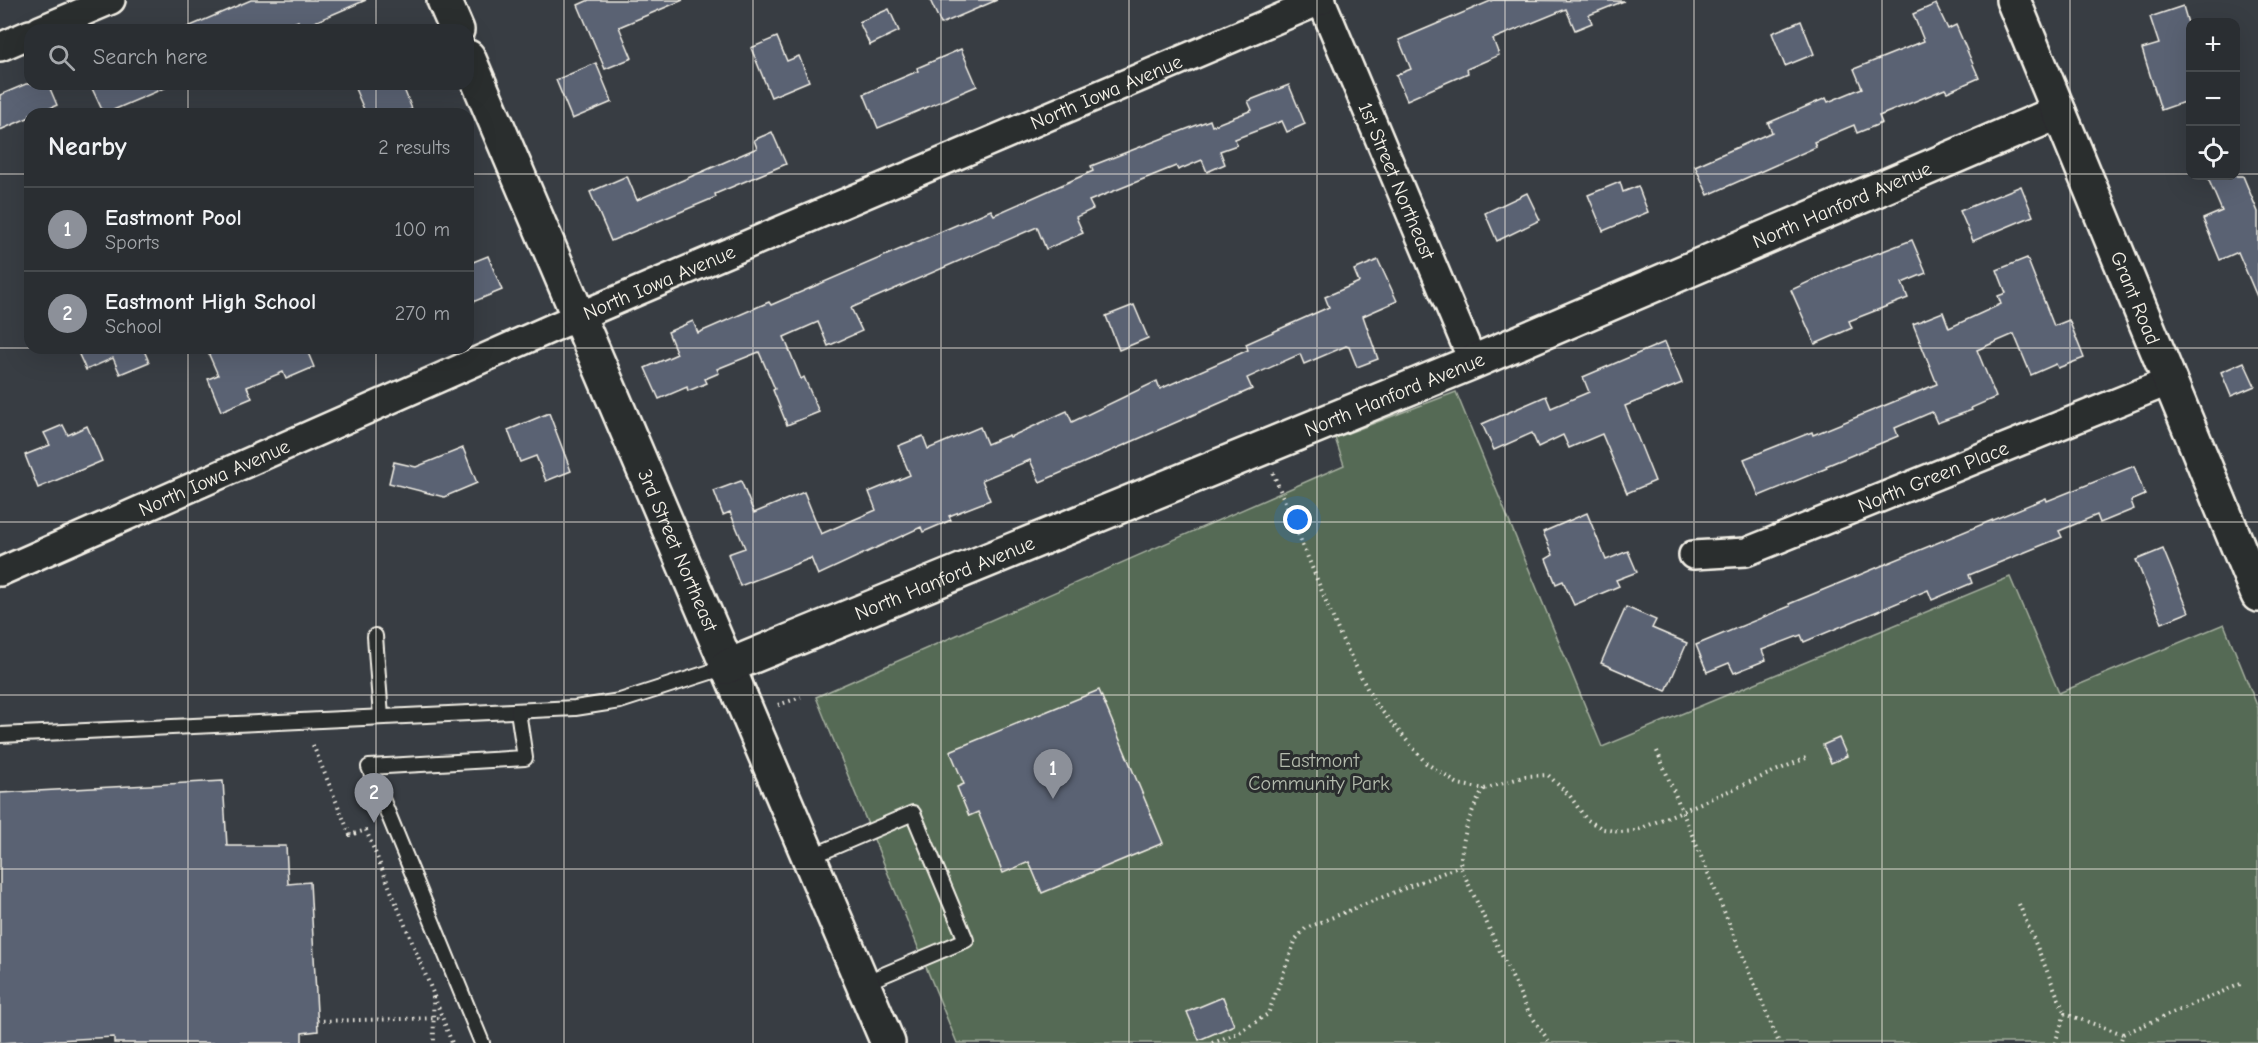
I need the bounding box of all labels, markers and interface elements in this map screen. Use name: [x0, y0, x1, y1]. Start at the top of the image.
map controls: [2186, 18, 2240, 180]
button: +: [2186, 18, 2240, 72]
search box: [24, 24, 474, 90]
icon: search: [45, 41, 78, 74]
text: Search here: [93, 44, 208, 70]
street label: North Iowa Avenue: [1027, 50, 1186, 135]
button: −: [2186, 72, 2240, 126]
street label: 1st Street Northeast: [1353, 99, 1440, 264]
button: locate: [2186, 126, 2240, 180]
text: Nearby: [48, 132, 127, 162]
text: 2 results: [378, 136, 450, 159]
street label: North Hanford Avenue: [1749, 157, 1935, 253]
text: Eastmont Pool: [105, 205, 242, 231]
text: 1: [64, 218, 71, 241]
text: 100 m: [395, 218, 450, 241]
text: Sports: [105, 231, 159, 254]
street label: North Iowa Avenue: [580, 240, 739, 325]
street label: Grant Road: [2106, 248, 2165, 348]
text: Eastmont High School: [105, 289, 316, 315]
text: 2: [63, 302, 72, 325]
text: 270 m: [395, 302, 450, 325]
text: School: [105, 315, 162, 338]
street label: North Hanford Avenue: [1301, 347, 1488, 442]
street label: North Iowa Avenue: [135, 434, 293, 521]
street label: North Green Place: [1855, 436, 2012, 518]
street label: 3rd Street Northeast: [633, 466, 723, 636]
your location: [1283, 505, 1312, 534]
street label: North Hanford Avenue: [851, 531, 1038, 625]
park label: Eastmont Community Park: [1248, 749, 1390, 795]
pin: 1: [1034, 750, 1072, 799]
pin: 2: [354, 774, 394, 823]

